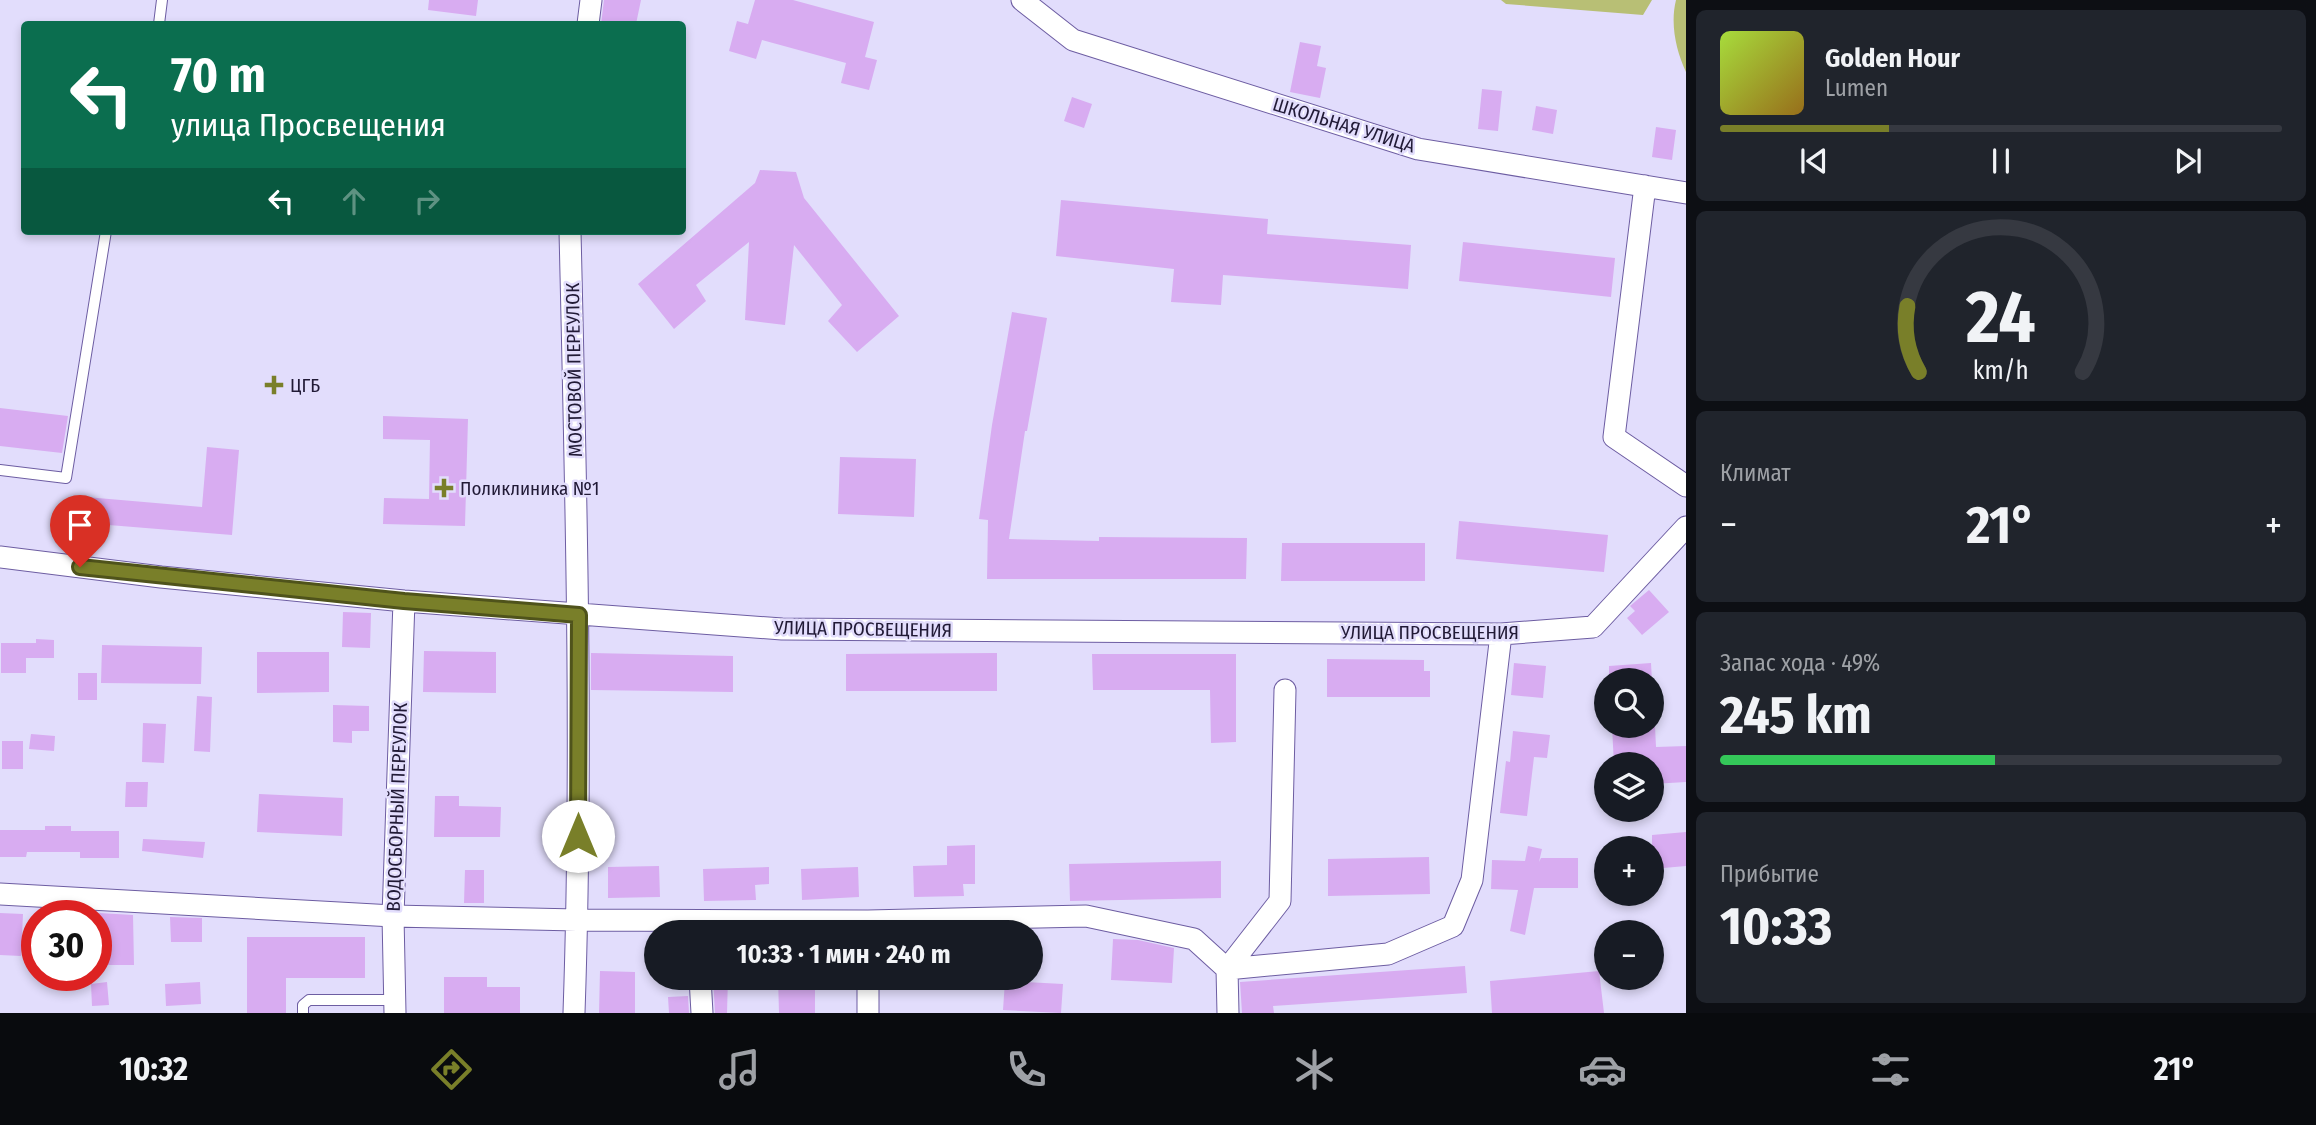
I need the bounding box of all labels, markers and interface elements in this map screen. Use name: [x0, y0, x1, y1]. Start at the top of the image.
text: Golden Hour: [1825, 43, 1960, 74]
text: 70 m: [171, 46, 266, 105]
icon: left: [56, 49, 147, 140]
text: Lumen: [1825, 74, 1888, 102]
street label: ШКОЛЬНАЯ УЛИЦА: [1270, 92, 1418, 158]
text: улица Просвещения: [171, 106, 446, 144]
icon: previous: [1795, 142, 1833, 180]
icon: pause: [1982, 142, 2020, 180]
icon: next: [2169, 142, 2207, 180]
icon: left: [262, 182, 300, 220]
icon: ahead: [335, 182, 373, 220]
icon: right: [408, 182, 446, 220]
text: 24: [1965, 274, 2036, 361]
street label: МОСТОВОЙ ПЕРЕУЛОК: [561, 283, 587, 457]
text: km/h: [1973, 356, 2029, 386]
place label: ЦГБ: [290, 374, 320, 397]
marker: ЦГБ: [264, 375, 284, 395]
text: Климат: [1720, 459, 1791, 487]
place label: Поликлиника №1: [460, 477, 599, 500]
marker: Поликлиника №1: [434, 478, 454, 498]
text: 21°: [1966, 494, 2036, 557]
pin: [50, 495, 110, 567]
text: −: [1720, 502, 1737, 548]
text: +: [2265, 502, 2282, 548]
icon: arrive: [61, 506, 99, 544]
street label: УЛИЦА ПРОСВЕЩЕНИЯ: [773, 616, 952, 642]
street label: УЛИЦА ПРОСВЕЩЕНИЯ: [1340, 621, 1519, 644]
text: Запас хода · 49%: [1720, 649, 1880, 677]
map controls: [1594, 668, 1664, 990]
button: search: [1594, 668, 1664, 738]
text: 245 km: [1720, 684, 1872, 747]
street label: ВОДОСБОРНЫЙ ПЕРЕУЛОК: [382, 702, 412, 912]
button: layers: [1594, 752, 1664, 822]
position arrow: [541, 799, 615, 873]
button: +: [1594, 836, 1664, 906]
text: Прибытие: [1720, 860, 1819, 888]
text: 10:33: [1720, 895, 1832, 958]
speed limit sign: 30: [21, 900, 112, 991]
button: −: [1594, 920, 1664, 990]
text: 10:33 · 1 мин · 240 m: [736, 939, 951, 970]
icon: directions: [427, 1045, 476, 1094]
icon: music: [715, 1045, 764, 1094]
icon: phone: [1002, 1045, 1051, 1094]
icon: climate: [1290, 1045, 1339, 1094]
icon: car: [1578, 1045, 1627, 1094]
icon: filters: [1866, 1045, 1915, 1094]
text: 10:32: [119, 1050, 188, 1088]
text: 21°: [2154, 1050, 2197, 1088]

